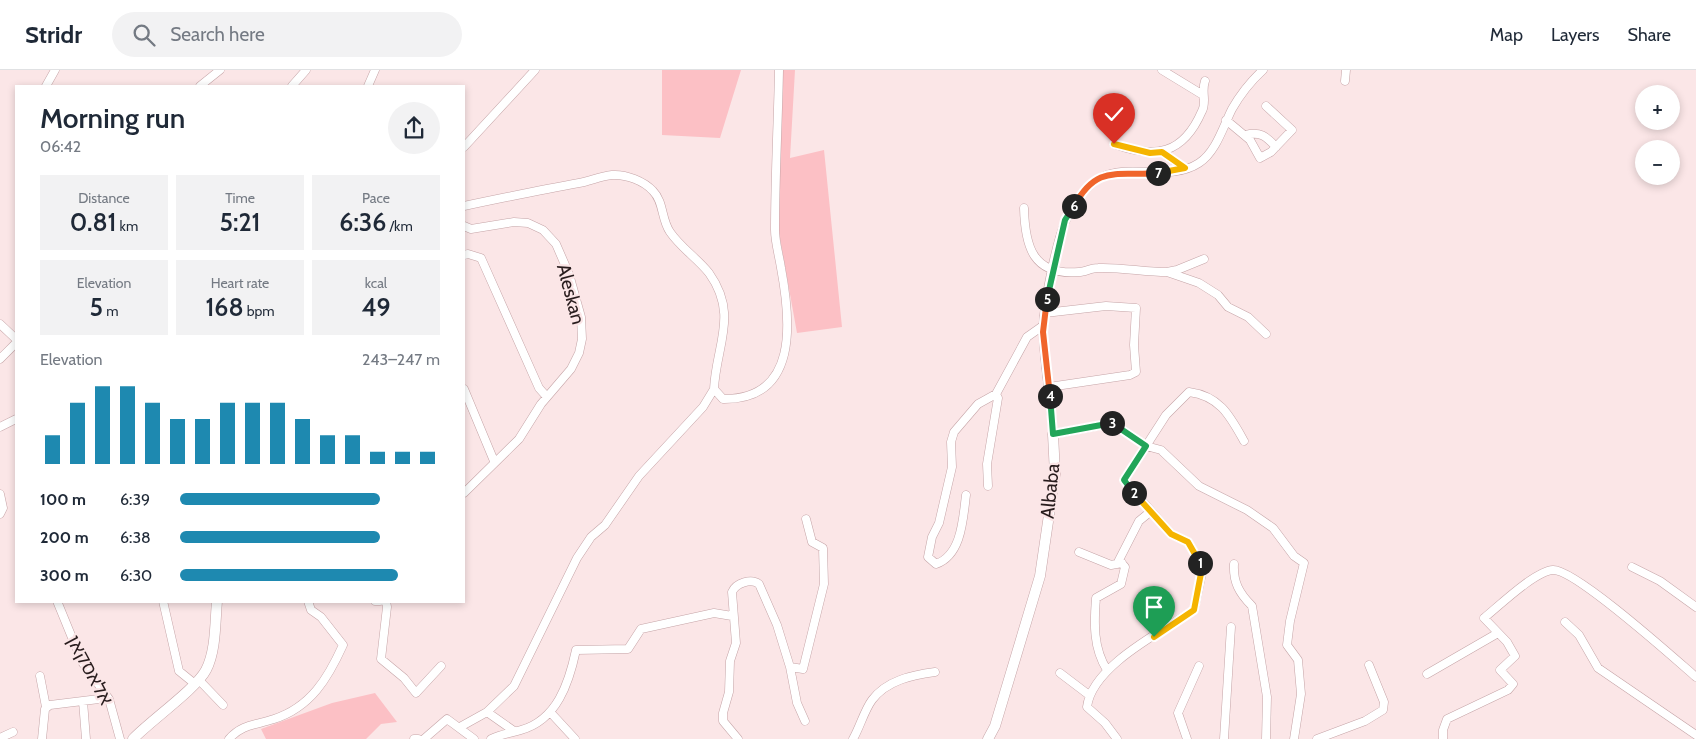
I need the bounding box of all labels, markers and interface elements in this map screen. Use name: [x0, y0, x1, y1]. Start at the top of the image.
search box: [112, 12, 462, 57]
text: Stridr: [25, 20, 82, 49]
icon: search: [130, 21, 158, 49]
text: Search here: [170, 23, 265, 46]
text: Map: [1490, 24, 1523, 46]
text: Layers: [1551, 24, 1600, 46]
text: Share: [1628, 24, 1671, 46]
map controls: [1635, 85, 1680, 185]
button: +: [1635, 85, 1680, 130]
pin: [1093, 93, 1135, 144]
icon: check: [1100, 100, 1128, 128]
text: Morning run: [40, 101, 185, 135]
button: share: [388, 102, 440, 154]
text: 06:42: [40, 137, 81, 156]
button: −: [1635, 140, 1680, 185]
pin: 7: [1146, 160, 1170, 186]
text: 7: [1155, 164, 1162, 182]
text: Distance: [78, 189, 130, 207]
text: Time: [225, 189, 255, 207]
text: Pace: [362, 189, 390, 207]
pin: 6: [1062, 194, 1086, 218]
text: 6: [1071, 197, 1078, 215]
text: 0.81: [70, 207, 116, 237]
text: 5:21: [220, 207, 260, 237]
text: 6:36: [339, 207, 386, 237]
text: km: [116, 217, 138, 235]
text: /km: [386, 217, 413, 235]
street label: Aleskan: [552, 261, 590, 327]
text: Elevation: [77, 274, 131, 292]
text: Heart rate: [211, 274, 269, 292]
text: kcal: [365, 274, 387, 292]
pin: 5: [1034, 286, 1060, 312]
text: 5: [1044, 290, 1051, 308]
text: 5: [90, 292, 103, 322]
text: 168: [205, 292, 244, 322]
text: 49: [361, 292, 391, 322]
text: m: [103, 302, 118, 320]
text: bpm: [244, 302, 275, 320]
text: Elevation: [40, 350, 103, 369]
text: 243–247 m: [362, 350, 440, 369]
pin: 4: [1038, 384, 1062, 408]
text: 4: [1046, 387, 1055, 405]
pin: 3: [1100, 410, 1124, 436]
text: 3: [1109, 414, 1116, 432]
street label: Albaba: [1036, 462, 1064, 520]
pin: 2: [1122, 480, 1146, 506]
text: 2: [1131, 484, 1138, 502]
text: 100 m: [40, 490, 86, 509]
text: 6:39: [120, 490, 150, 509]
text: 200 m: [40, 528, 89, 547]
text: 6:38: [120, 528, 151, 547]
pin: 1: [1188, 550, 1212, 576]
text: 1: [1198, 554, 1203, 572]
text: 300 m: [40, 566, 89, 585]
text: 6:30: [120, 566, 152, 585]
pin: [1133, 586, 1175, 637]
icon: arrive: [1140, 593, 1168, 621]
street label: אלאסקאן: [62, 631, 118, 709]

